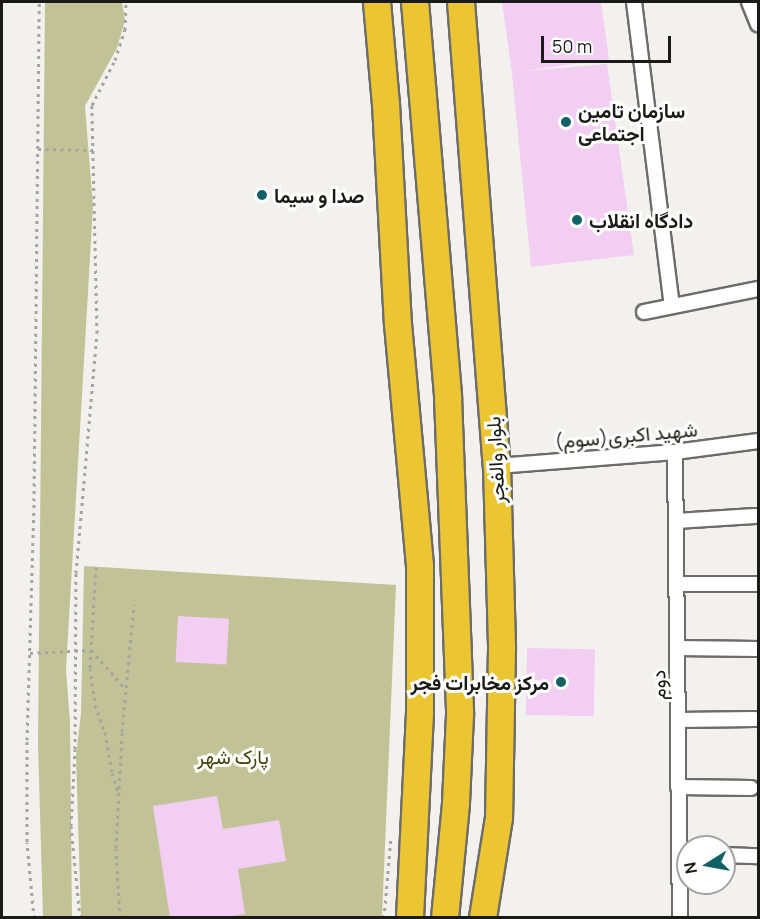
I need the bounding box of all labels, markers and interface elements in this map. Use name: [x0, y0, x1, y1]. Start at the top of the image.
scale bar: [544, 24, 674, 62]
text: 50 m: [552, 34, 592, 58]
place label: سازمان تامین اجتماعی: [578, 98, 685, 145]
marker: سازمان تامین اجتماعی: [559, 115, 573, 129]
place label: صدا و سیما: [274, 183, 364, 207]
marker: صدا و سیما: [255, 188, 269, 202]
place label: دادگاه انقلاب: [589, 208, 693, 232]
marker: دادگاه انقلاب: [570, 213, 584, 227]
street label: بلوار والفجر: [481, 416, 509, 504]
street label: شهید اکبری(سوم): [553, 417, 699, 453]
place label: مرکز مخابرات فجر: [410, 670, 549, 694]
street label: دوم: [646, 670, 670, 700]
marker: مرکز مخابرات فجر: [554, 675, 568, 689]
park label: پارک شهر: [197, 744, 269, 768]
north arrow: [676, 835, 736, 895]
text: N: [678, 860, 702, 876]

